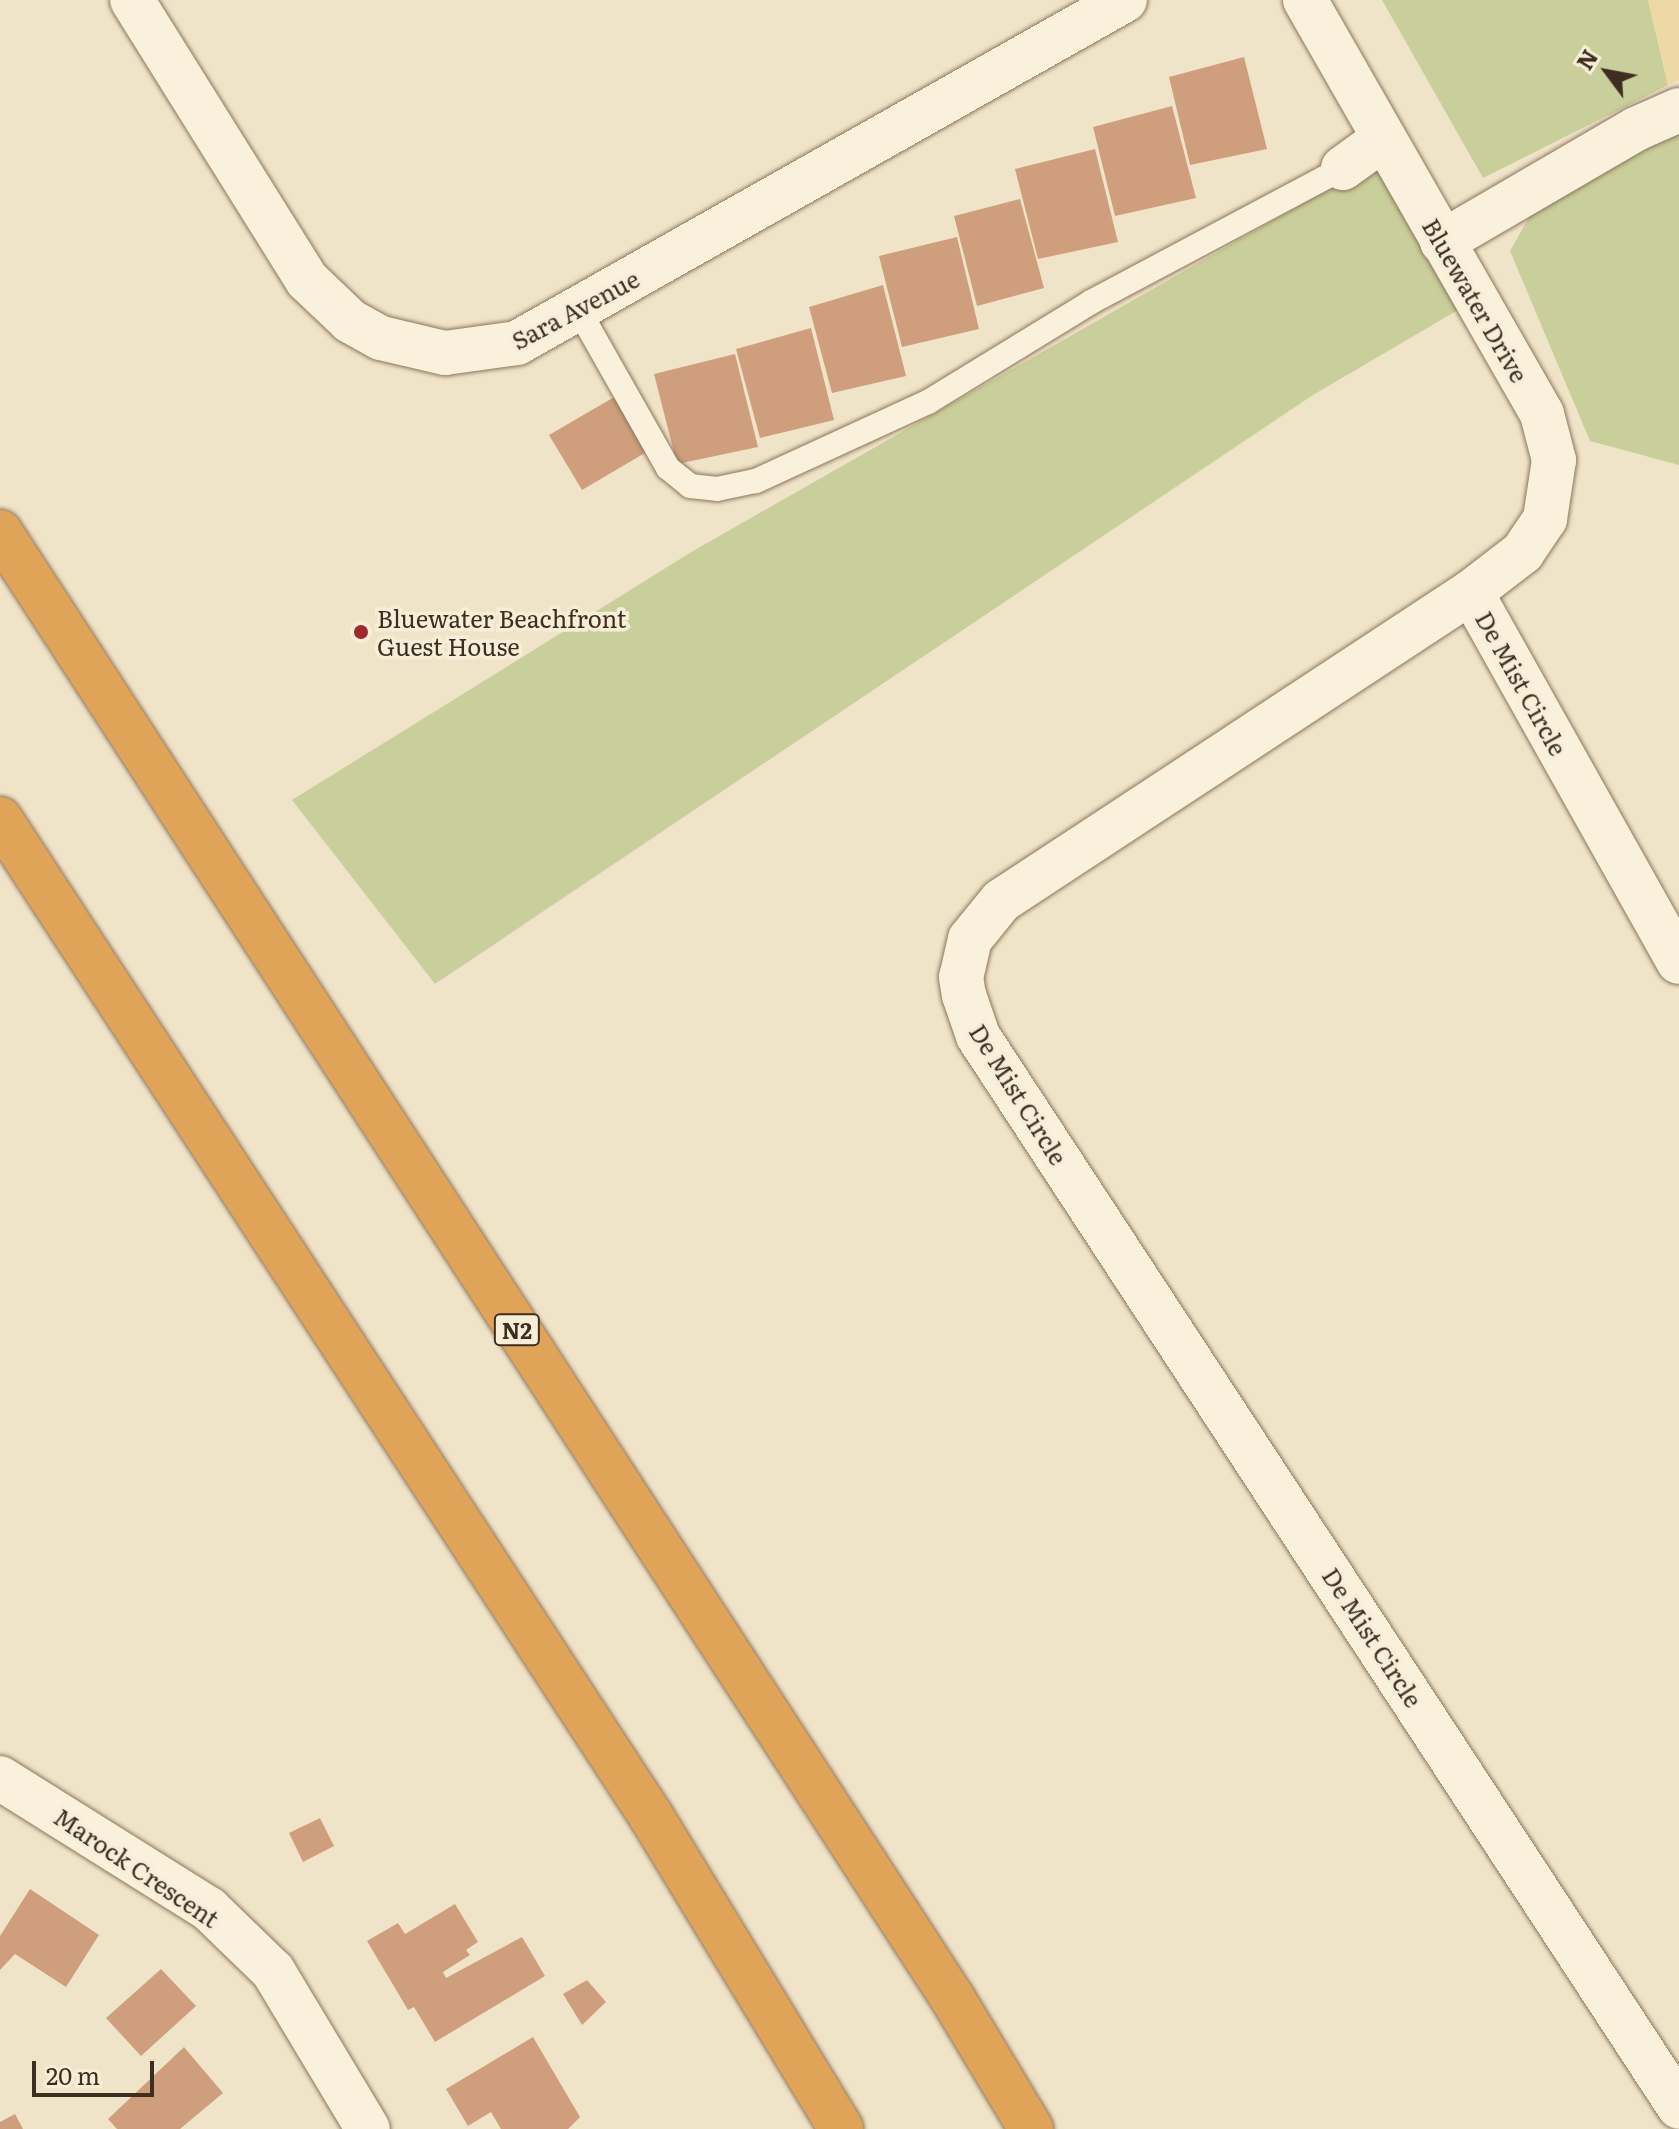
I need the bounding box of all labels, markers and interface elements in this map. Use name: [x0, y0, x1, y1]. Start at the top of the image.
north arrow: [1567, 32, 1647, 112]
text: N: [1567, 42, 1605, 76]
street label: Bluewater Drive: [1417, 213, 1535, 387]
street label: Sara Avenue: [506, 263, 644, 355]
place label: Bluewater Beachfront Guest House: [377, 604, 626, 660]
street label: De Mist Circle: [1471, 606, 1573, 760]
marker: Bluewater Beachfront Guest House: [352, 623, 370, 641]
street label: De Mist Circle: [964, 1018, 1074, 1170]
road number: N2: [493, 1312, 541, 1348]
street label: De Mist Circle: [1317, 1562, 1429, 1712]
street label: Marock Crescent: [49, 1801, 225, 1933]
scale bar: [36, 2045, 158, 2095]
text: 20 m: [46, 2057, 100, 2092]

